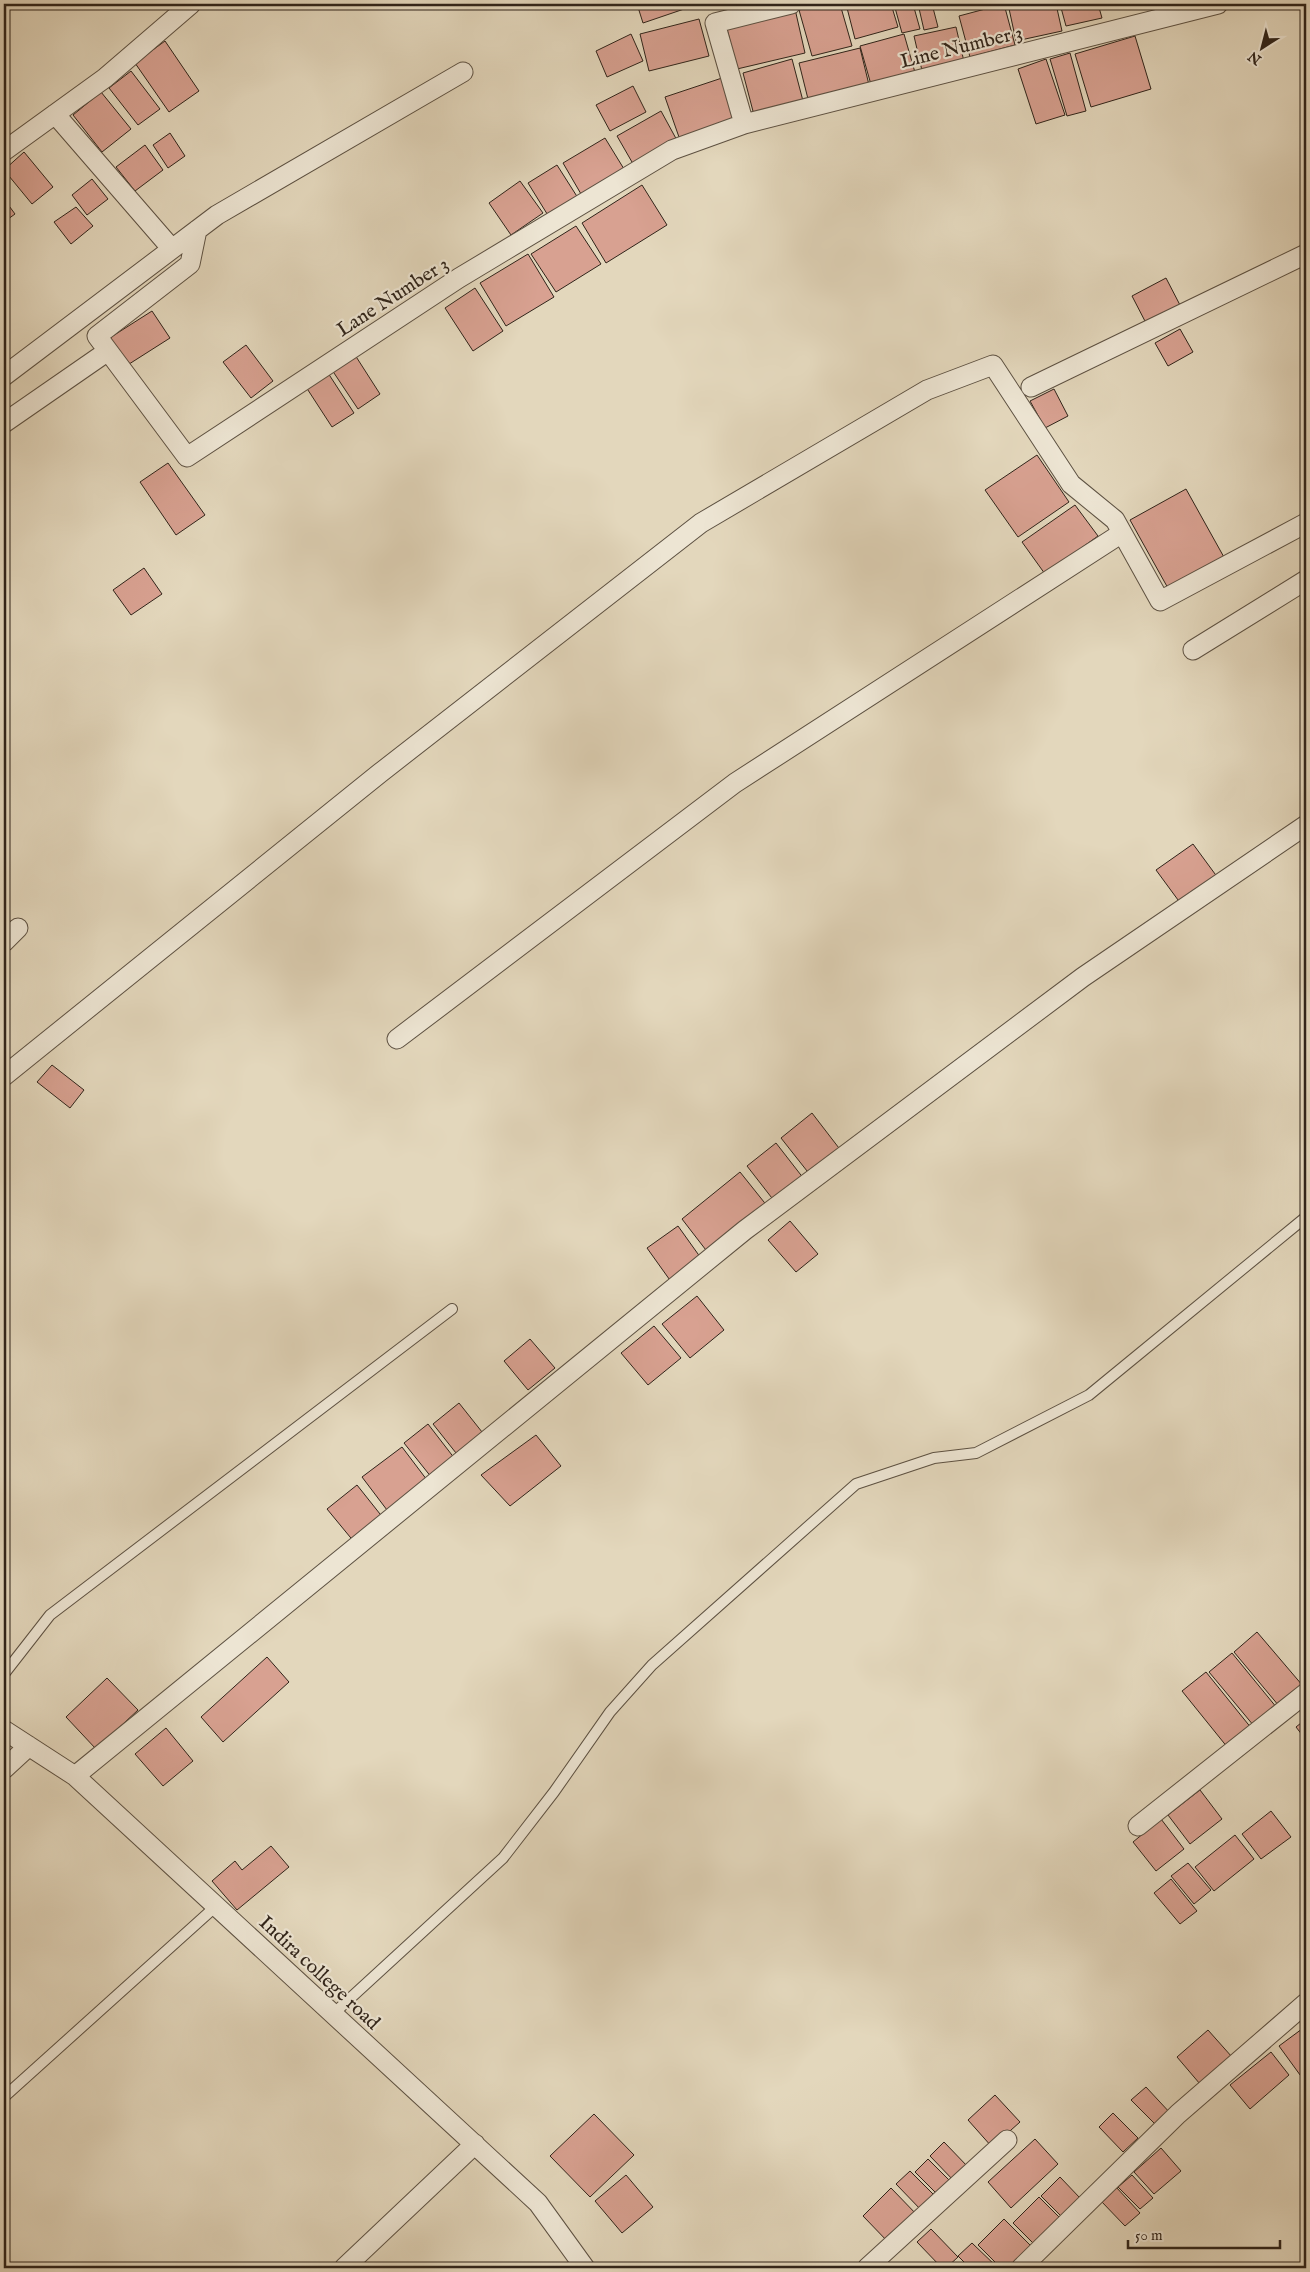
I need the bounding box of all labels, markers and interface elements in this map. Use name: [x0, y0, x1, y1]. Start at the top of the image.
street label: Line Number 3: [898, 20, 1025, 75]
north arrow: [1238, 22, 1288, 72]
text: N: [1245, 47, 1266, 69]
street label: Lane Number 3: [332, 252, 454, 343]
street label: Indira college road: [253, 1910, 385, 2036]
scale bar: [1128, 2217, 1280, 2249]
text: 50 m: [1135, 2226, 1163, 2245]

